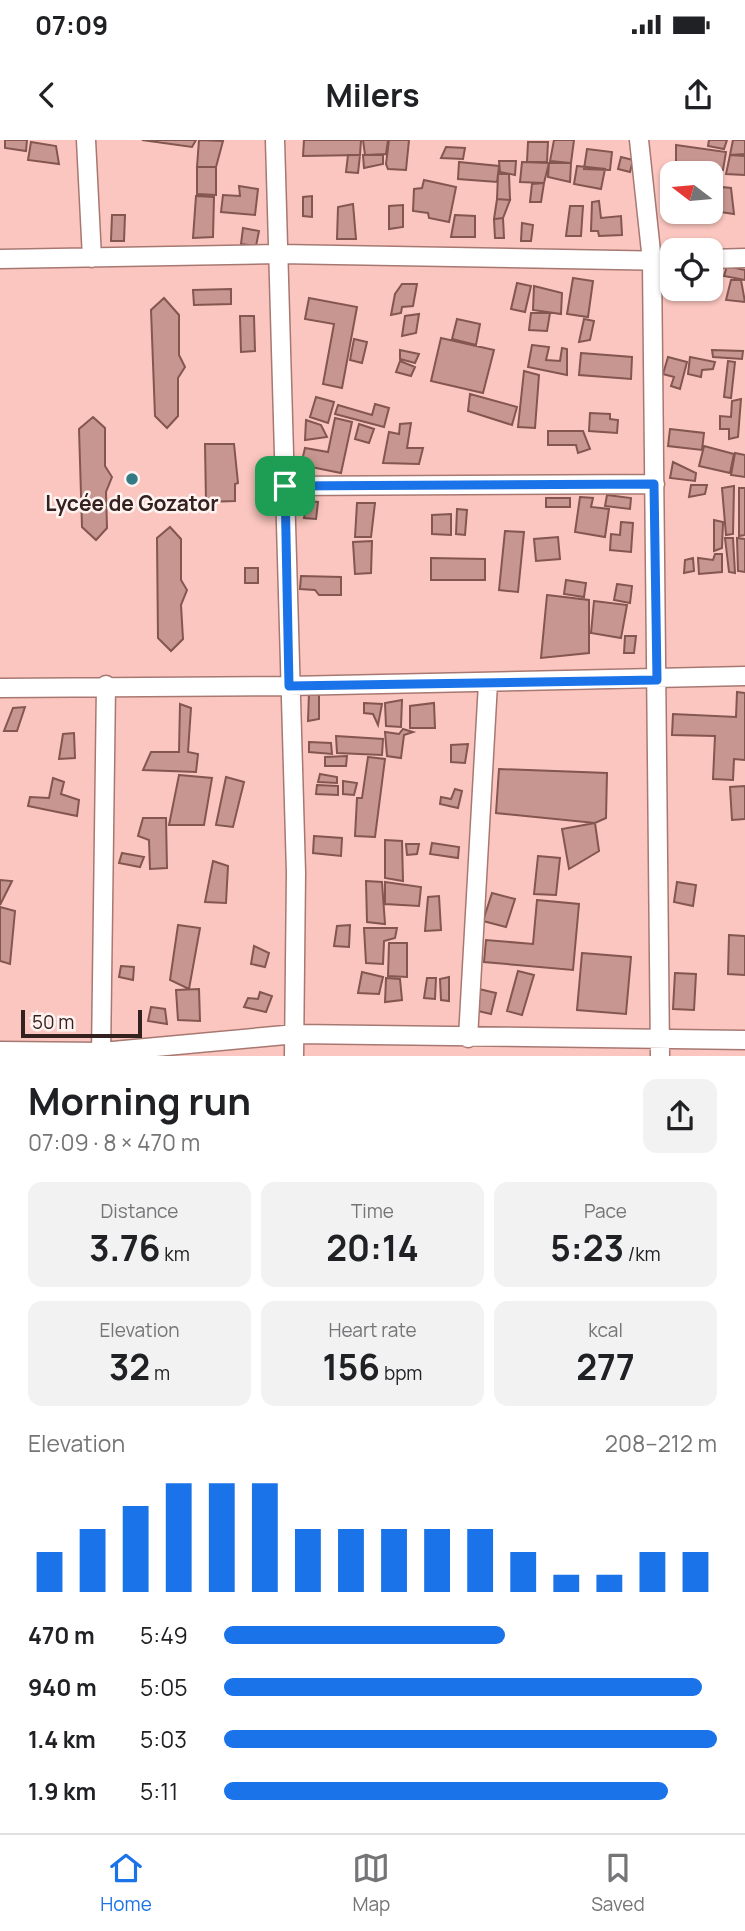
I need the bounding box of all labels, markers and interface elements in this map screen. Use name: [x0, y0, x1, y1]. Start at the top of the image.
text: 07:09: [35, 7, 108, 43]
text: Milers: [325, 73, 420, 117]
icon: back: [28, 76, 66, 114]
icon: share: [679, 76, 717, 114]
north arrow: [660, 161, 723, 224]
map controls: [660, 161, 723, 301]
button: locate: [660, 238, 723, 301]
pin: [255, 456, 315, 516]
icon: arrive: [266, 467, 304, 505]
marker: Lycée de Gozator: [124, 471, 140, 487]
place label: Lycée de Gozator: [45, 489, 219, 517]
scale bar: [21, 1007, 142, 1039]
text: 50 m: [32, 1009, 74, 1035]
text: Morning run: [28, 1074, 251, 1126]
button: share: [643, 1079, 717, 1153]
text: 07:09 · 8 × 470 m: [28, 1126, 200, 1158]
text: Distance: [101, 1198, 178, 1224]
text: Time: [351, 1198, 394, 1224]
text: Pace: [584, 1198, 627, 1224]
text: 3.76: [89, 1224, 161, 1272]
text: 20:14: [326, 1224, 419, 1272]
text: 5:23: [550, 1224, 624, 1272]
text: km: [161, 1241, 190, 1267]
text: /km: [624, 1241, 661, 1267]
text: Elevation: [99, 1317, 180, 1343]
text: Heart rate: [328, 1317, 417, 1343]
text: kcal: [588, 1317, 623, 1343]
text: 32: [109, 1343, 150, 1391]
text: 156: [322, 1343, 380, 1391]
text: 277: [576, 1343, 635, 1391]
text: m: [150, 1360, 170, 1386]
text: bpm: [380, 1360, 423, 1386]
text: Elevation: [28, 1427, 125, 1459]
text: 208–212 m: [605, 1427, 717, 1459]
text: 470 m: [28, 1619, 95, 1651]
text: 5:49: [140, 1619, 188, 1651]
text: 940 m: [28, 1671, 97, 1703]
text: 5:05: [140, 1671, 187, 1703]
text: 1.4 km: [28, 1723, 96, 1755]
text: 5:03: [140, 1723, 187, 1755]
text: 1.9 km: [28, 1775, 96, 1807]
text: 5:11: [140, 1775, 178, 1807]
tab: Home: [100, 1849, 152, 1917]
tab: Map: [352, 1849, 390, 1917]
tab: Saved: [591, 1849, 645, 1917]

